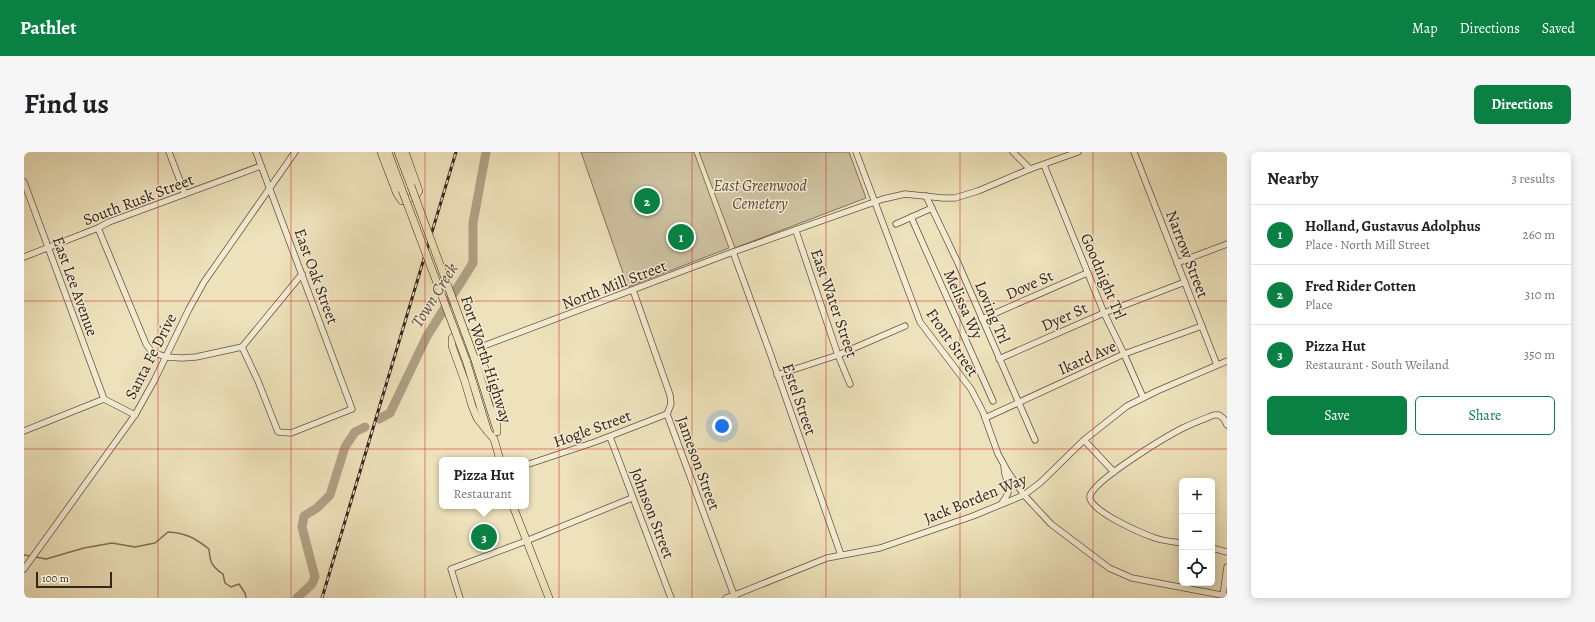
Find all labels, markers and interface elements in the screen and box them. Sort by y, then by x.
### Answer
text: Pathlet [20,15,76,41]
text: Map [1412,19,1438,38]
text: Directions [1460,19,1520,38]
text: Saved [1542,19,1575,38]
text: Find us [24,85,109,123]
button: Directions [1474,85,1571,124]
text: Nearby [1267,167,1318,190]
street label: South Rusk Street [80,169,197,231]
text: 3 results [1511,170,1555,187]
park label: East Greenwood Cemetery [713,175,807,215]
pin: 2 [634,186,660,216]
street label: Narrow Street [1160,207,1214,301]
text: Holland, Gustavus Adolphus [1305,216,1481,236]
pin: 1 [668,222,694,252]
street label: East Oak Street [289,225,344,327]
text: 1 [1278,226,1282,243]
text: 260 m [1522,226,1555,243]
street label: Goodnight Trl [1075,230,1131,323]
street label: East Lee Avenue [47,233,103,339]
text: Place · North Mill Street [1305,236,1430,253]
street label: East Water Street [805,246,863,361]
street label: North Mill Street [559,255,670,315]
water label: Town Creek [406,258,464,332]
street label: Dove St [1002,265,1057,305]
street label: Melissa Wy [938,266,989,343]
text: Fred Rider Cotten [1305,276,1416,296]
street label: Loving Trl [969,278,1015,347]
text: 2 [1277,286,1283,303]
text: 310 m [1525,286,1555,303]
street label: Fort Worth Highway [455,293,517,427]
text: Place [1305,296,1333,313]
street label: Dyer St [1038,297,1091,337]
street label: Front Street [921,304,984,381]
street label: Santa Fe Drive [120,310,182,403]
street label: Ikard Ave [1055,335,1120,381]
text: Pizza Hut [1305,336,1366,356]
text: 3 [1277,346,1283,363]
text: 350 m [1524,346,1555,363]
text: Restaurant · South Weiland [1305,356,1449,373]
street label: Estel Street [776,360,822,438]
button: Save [1267,396,1407,435]
button: Share [1415,396,1555,435]
street label: Hogle Street [550,405,634,453]
street label: Jameson Street [671,413,725,513]
your location [712,416,732,436]
popup [439,457,529,509]
text: Pizza Hut [454,465,514,485]
street label: Johnson Street [625,465,679,562]
street label: Jack Borden Way [921,468,1031,530]
map controls [1179,478,1215,586]
button: + [1179,478,1215,514]
text: Restaurant [454,485,512,502]
button: − [1179,514,1215,550]
pin: 3 [471,522,497,552]
button: locate [1179,550,1215,586]
scale bar [36,570,112,589]
text: 100 m [42,571,69,586]

